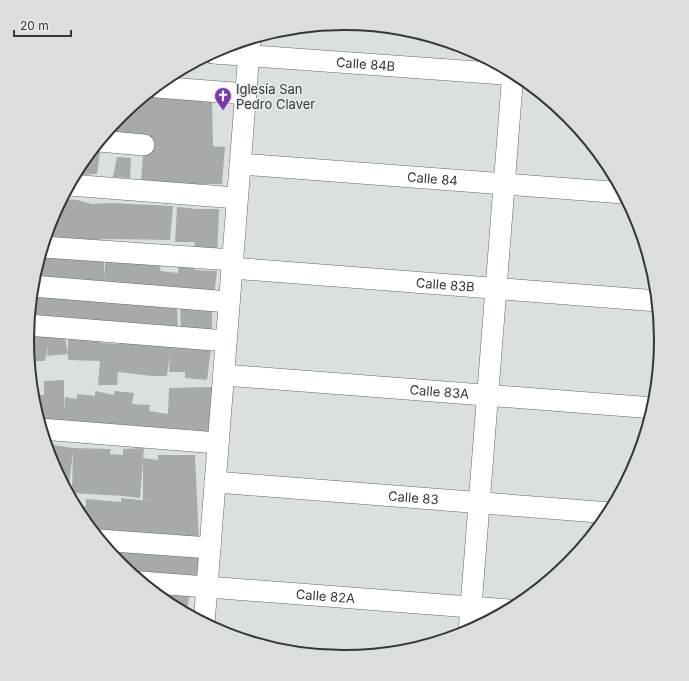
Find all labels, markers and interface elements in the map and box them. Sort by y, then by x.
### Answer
scale bar [14,12,71,38]
text: 20 m [20,18,49,33]
street label: Calle 84B [335,54,396,74]
place label: Iglesía San Pedro Claver [236,81,315,112]
church icon: Iglesía San Pedro Claver [213,86,233,111]
street label: Calle 84 [407,169,458,188]
street label: Calle 83B [415,274,475,295]
street label: Calle 83A [409,381,470,402]
street label: Calle 83 [388,488,439,507]
street label: Calle 82A [295,586,356,606]

